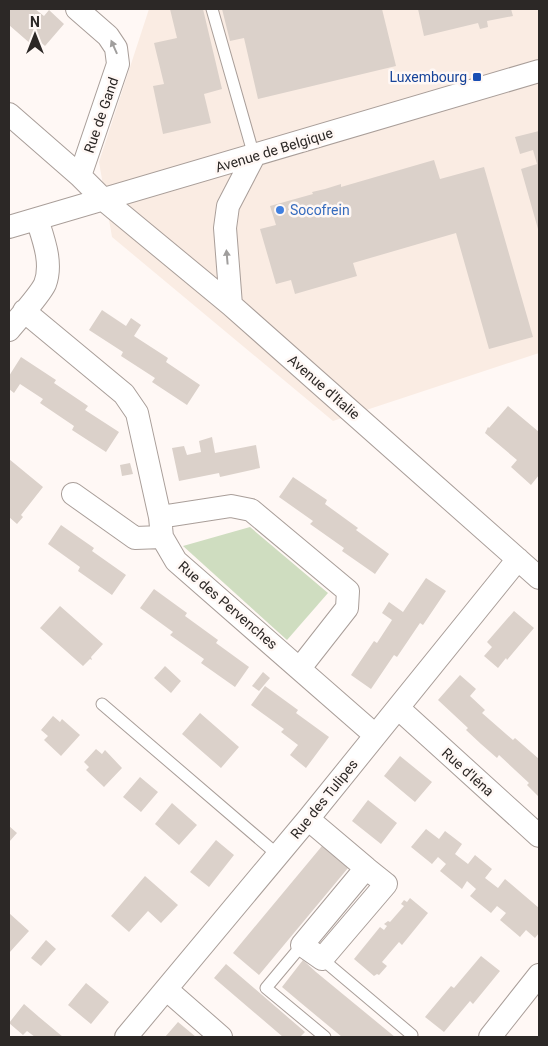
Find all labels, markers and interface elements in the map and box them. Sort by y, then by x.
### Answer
north arrow [10,10,60,60]
text: N [30,14,40,30]
one-way arrow [109,40,118,55]
place label: Luxembourg [389,69,467,85]
marker: Luxembourg [471,71,483,83]
street label: Rue de Gand [81,75,121,155]
street label: Avenue de Belgique [213,125,335,175]
place label: Socofrein [290,202,350,218]
marker: Socofrein [274,204,286,216]
one-way arrow [223,248,231,264]
street label: Avenue d'Italie [285,351,363,423]
street label: Rue des Pervenches [175,558,281,652]
street label: Rue d'Iéna [439,745,497,799]
street label: Rue des Tulipes [287,756,361,842]

